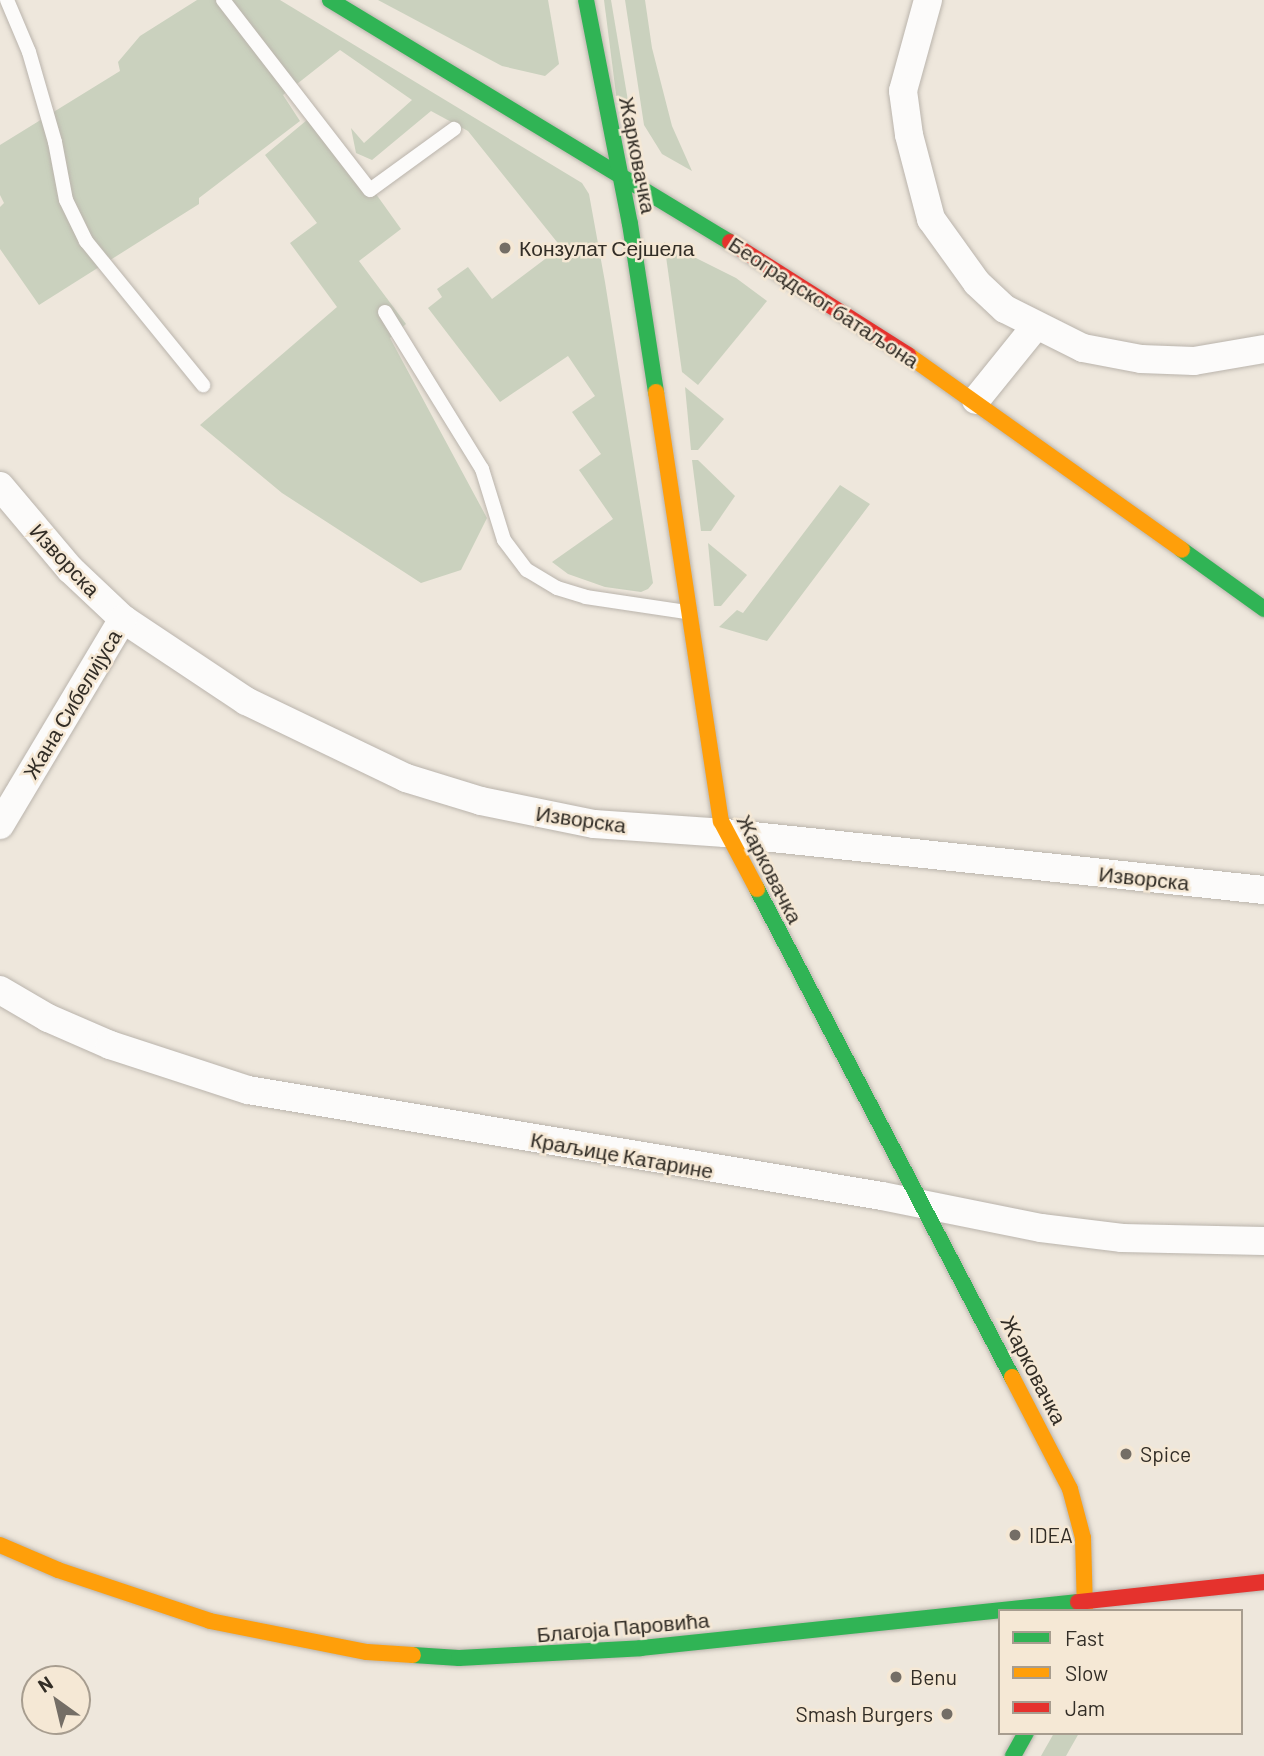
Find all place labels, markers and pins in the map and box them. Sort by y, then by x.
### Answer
place label: Конзулат Сејшела [519,235,695,261]
marker: Конзулат Сејшела [497,240,513,256]
place label: Spice [1140,1441,1191,1467]
marker: Spice [1118,1446,1134,1462]
place label: IDEA [1029,1522,1073,1548]
marker: IDEA [1007,1527,1023,1543]
place label: Benu [910,1664,957,1690]
marker: Benu [888,1669,904,1685]
place label: Smash Burgers [795,1701,933,1727]
marker: Smash Burgers [939,1706,955,1722]

